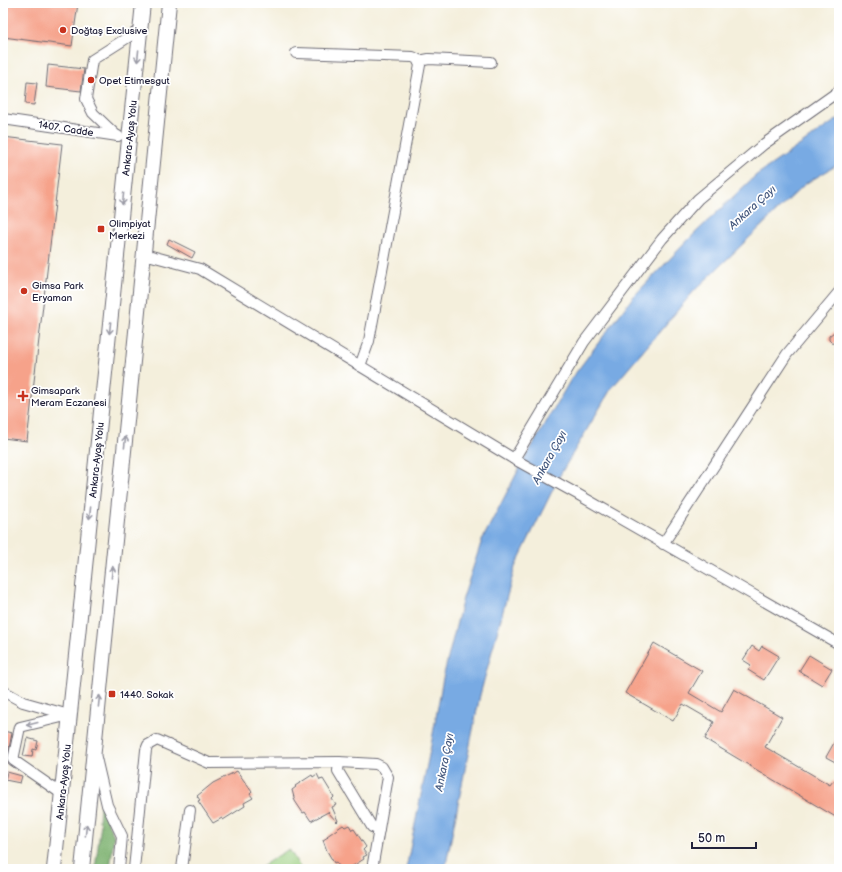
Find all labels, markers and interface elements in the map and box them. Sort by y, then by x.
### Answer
marker: Doğtaş Exclusive [58,25,68,35]
place label: Doğtaş Exclusive [71,25,147,37]
one-way arrow [134,49,142,62]
marker: Opet Etimesgut [86,75,96,85]
place label: Opet Etimesgut [99,75,170,87]
street label: Ankara-Ayaş Yolu [120,100,140,177]
street label: 1407. Cadde [37,119,94,139]
water label: Ankara Çayı [725,183,779,233]
one-way arrow [119,192,127,205]
place label: Olimpiyat Merkezi [109,218,151,242]
marker: Olimpiyat Merkezi [96,224,106,234]
place label: Gimsa Park Eryaman [32,280,84,304]
marker: Gimsa Park Eryaman [19,286,29,296]
one-way arrow [106,321,113,334]
place label: Gimsapark Meram Eczanesi [31,385,107,409]
marker: Gimsapark Meram Eczanesi [18,391,28,401]
street label: Ankara-Ayaş Yolu [87,422,107,499]
water label: Ankara Çayı [529,428,570,487]
one-way arrow [121,436,129,449]
one-way arrow [87,506,94,519]
one-way arrow [108,566,116,579]
marker: 1440. Sokak [107,689,117,699]
place label: 1440. Sokak [120,689,174,701]
one-way arrow [96,695,103,708]
one-way arrow [26,721,39,728]
water label: Ankara Çayı [432,732,457,793]
street label: Ankara-Ayaş Yolu [54,744,74,821]
one-way arrow [82,824,89,837]
scale bar [692,824,756,850]
text: 50 m [698,831,725,846]

